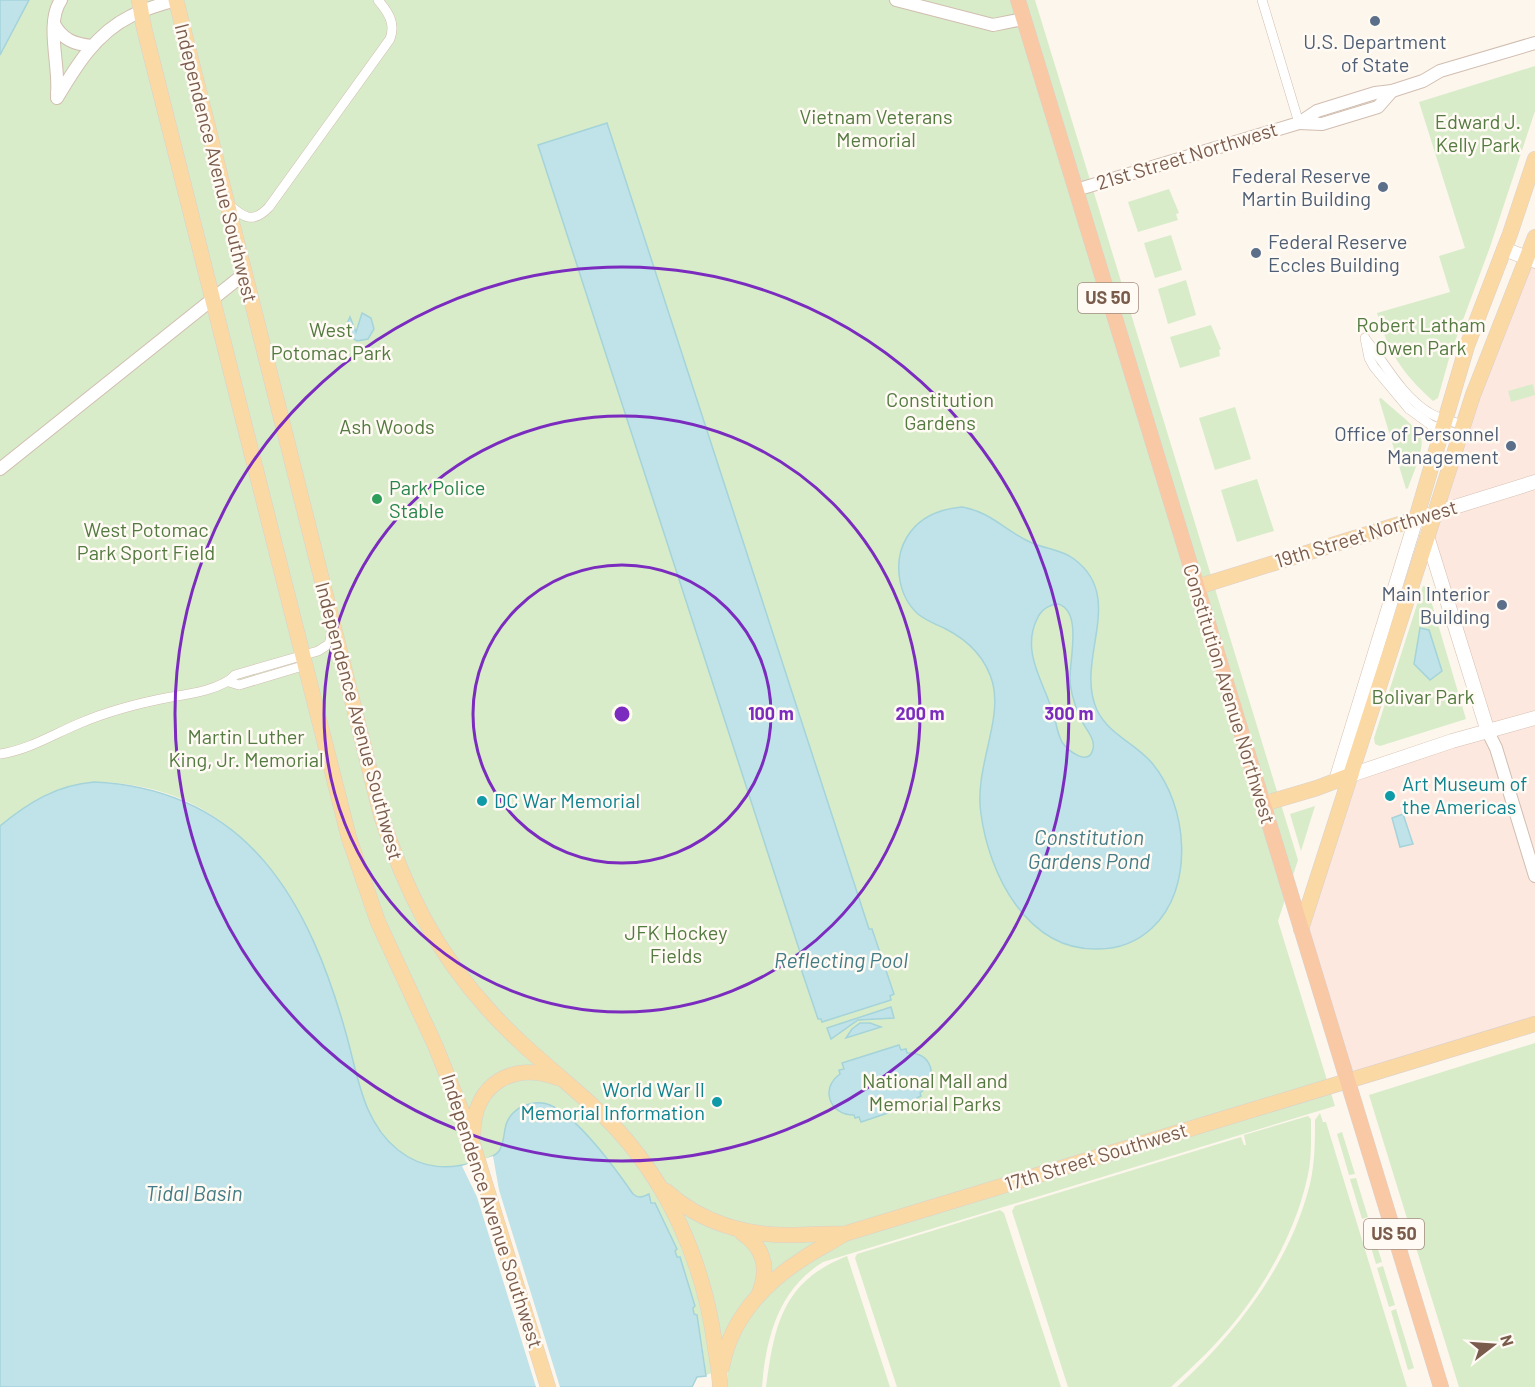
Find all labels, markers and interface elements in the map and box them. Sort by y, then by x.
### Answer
marker: U.S. Department of State [1368,14,1382,28]
street label: Independence Avenue Southwest [171,21,263,305]
place label: U.S. Department of State [1303,29,1447,76]
park label: Vietnam Veterans Memorial [799,104,953,151]
park label: Edward J. Kelly Park [1435,109,1521,156]
street label: 21st Street Northwest [1093,116,1280,194]
place label: Federal Reserve Martin Building [1232,163,1371,210]
marker: Federal Reserve Martin Building [1376,180,1390,194]
place label: Federal Reserve Eccles Building [1268,229,1407,276]
marker: Federal Reserve Eccles Building [1249,246,1263,260]
road number: US 50 [1078,283,1138,313]
park label: Robert Latham Owen Park [1356,312,1486,359]
park label: West Potomac Park [271,317,391,364]
park label: Constitution Gardens [886,387,994,434]
park label: Ash Woods [339,414,435,438]
place label: Office of Personnel Management [1334,421,1499,468]
marker: Office of Personnel Management [1504,439,1518,453]
place label: Park Police Stable [389,475,485,522]
marker: Park Police Stable [370,492,384,506]
street label: 19th Street Northwest [1272,494,1460,572]
park label: West Potomac Park Sport Field [77,517,215,564]
street label: Constitution Avenue Northwest [1179,561,1281,827]
street label: Independence Avenue Southwest [311,579,409,862]
place label: Main Interior Building [1381,581,1490,628]
marker: Main Interior Building [1495,598,1509,612]
park label: Bolivar Park [1371,684,1475,708]
text: 100 m [748,702,794,724]
text: 200 m [895,702,945,724]
text: 300 m [1045,702,1093,724]
centre of rings [612,704,632,724]
park label: Martin Luther King, Jr. Memorial [168,724,324,771]
place label: Art Museum of the Americas [1402,771,1527,818]
place label: DC War Memorial [494,788,640,812]
marker: Art Museum of the Americas [1383,789,1397,803]
marker: DC War Memorial [475,794,489,808]
water label: Constitution Gardens Pond [1028,824,1150,873]
park label: JFK Hockey Fields [625,920,727,967]
water label: Reflecting Pool [774,947,908,972]
park label: National Mall and Memorial Parks [862,1068,1008,1115]
street label: Independence Avenue Southwest [437,1071,549,1351]
place label: World War II Memorial Information [520,1077,705,1124]
marker: World War II Memorial Information [710,1095,724,1109]
street label: 17th Street Southwest [1001,1117,1190,1195]
water label: Tidal Basin [146,1180,243,1205]
road number: US 50 [1364,1219,1424,1249]
north arrow [1463,1315,1523,1375]
text: N [1497,1333,1518,1348]

